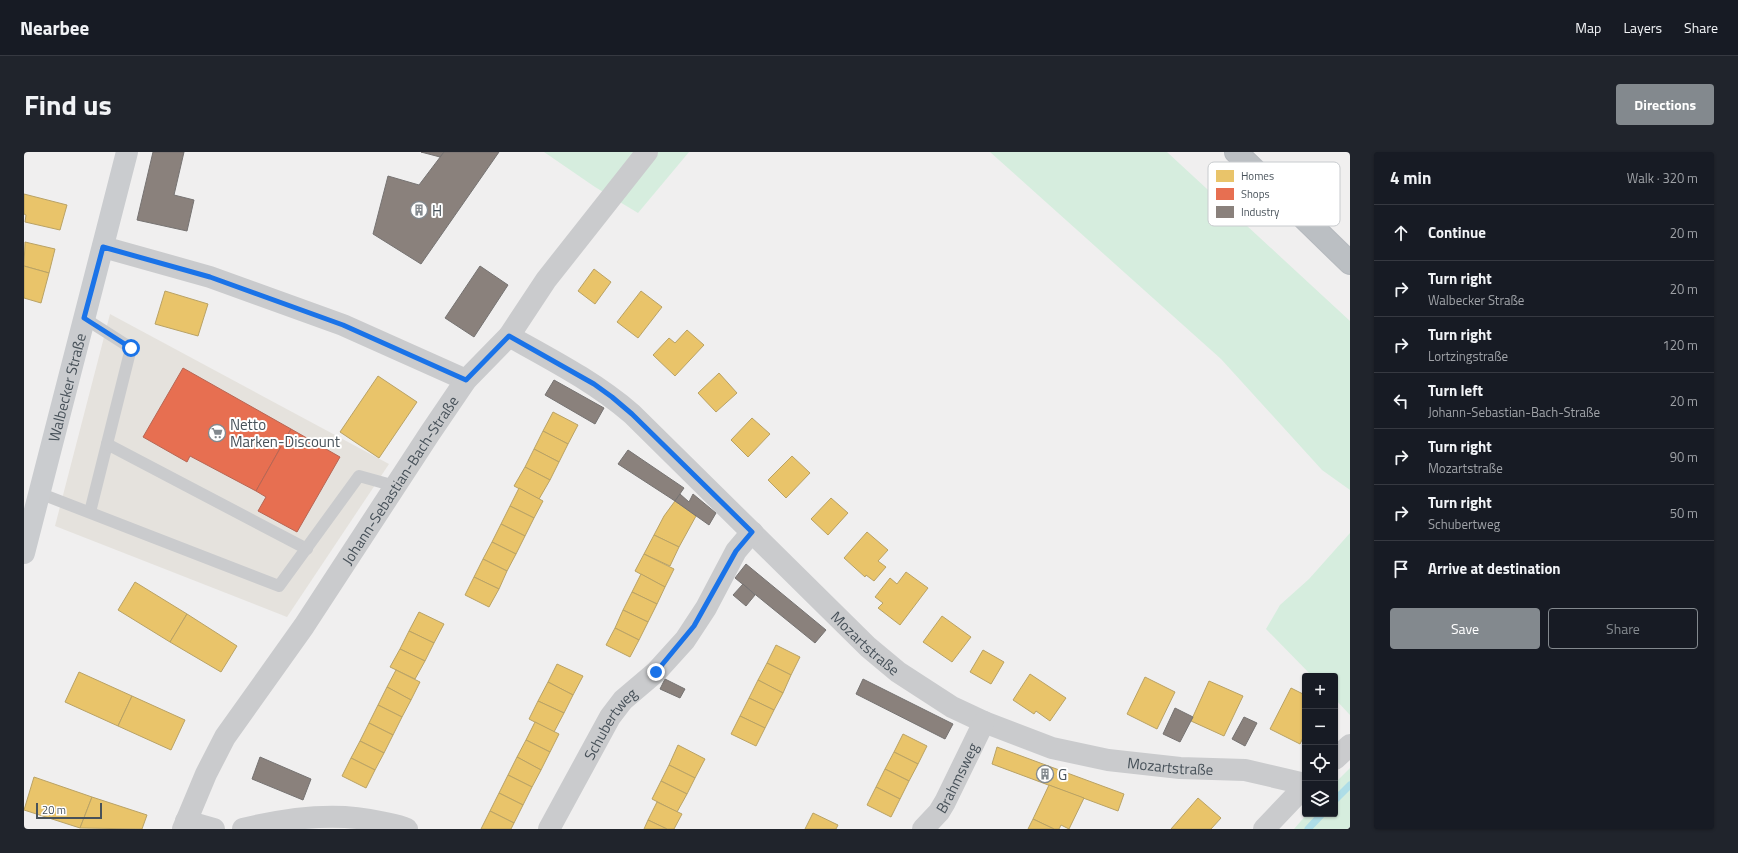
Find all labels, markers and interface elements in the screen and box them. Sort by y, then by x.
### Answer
text: Nearbee [20,13,89,42]
text: Map [1575,17,1601,38]
text: Layers [1623,17,1662,38]
text: Share [1684,17,1718,38]
text: Find us [24,83,112,126]
button: Directions [1616,84,1714,125]
legend [1208,162,1340,226]
text: 4 min [1390,165,1431,191]
text: Homes [1241,168,1274,184]
text: Walk · 320 m [1627,168,1698,188]
text: Shops [1241,186,1270,202]
place label: H [432,199,442,222]
building icon: H [409,200,429,220]
text: Industry [1241,204,1280,220]
text: Continue [1428,221,1486,244]
icon: ahead [1390,222,1412,244]
text: 20 m [1670,223,1698,243]
text: Turn right [1428,267,1492,290]
icon: right [1390,278,1412,300]
text: 20 m [1670,279,1698,299]
text: Walbecker Straße [1428,290,1524,310]
text: Turn right [1428,323,1492,346]
street label: Walbecker Straße [42,331,92,444]
icon: right [1390,334,1412,356]
text: 120 m [1662,335,1698,355]
route start [122,339,140,357]
text: Lortzingstraße [1428,346,1508,366]
text: Turn left [1428,379,1483,402]
icon: left [1390,390,1412,412]
street label: Johann-Sebastian-Bach-Straße [335,391,464,569]
text: 20 m [1670,391,1698,411]
text: Johann-Sebastian-Bach-Straße [1428,402,1600,422]
place label: Netto Marken-Discount [230,413,341,453]
supermarket icon: Netto Marken-Discount [207,423,227,443]
text: Turn right [1428,435,1492,458]
icon: right [1390,446,1412,468]
text: 90 m [1670,447,1698,467]
text: Mozartstraße [1428,458,1503,478]
text: Turn right [1428,491,1492,514]
icon: right [1390,502,1412,524]
text: 50 m [1670,503,1698,523]
text: Schubertweg [1428,514,1500,534]
text: Arrive at destination [1428,557,1561,580]
icon: arrive [1390,558,1412,580]
street label: Mozartstraße [826,605,905,681]
button: Save [1390,608,1540,649]
button: Share [1548,608,1698,649]
route end [647,663,665,681]
map controls [1302,673,1338,817]
button: + [1302,673,1338,709]
street label: Schubertweg [577,682,642,764]
button: − [1302,709,1338,745]
street label: Brahmsweg [929,738,984,817]
button: locate [1302,745,1338,781]
street label: Mozartstraße [1126,751,1214,781]
place label: G [1058,763,1067,786]
building icon: G [1035,764,1055,784]
button: layers [1302,781,1338,817]
scale bar [36,801,102,820]
text: 20 m [42,802,66,818]

